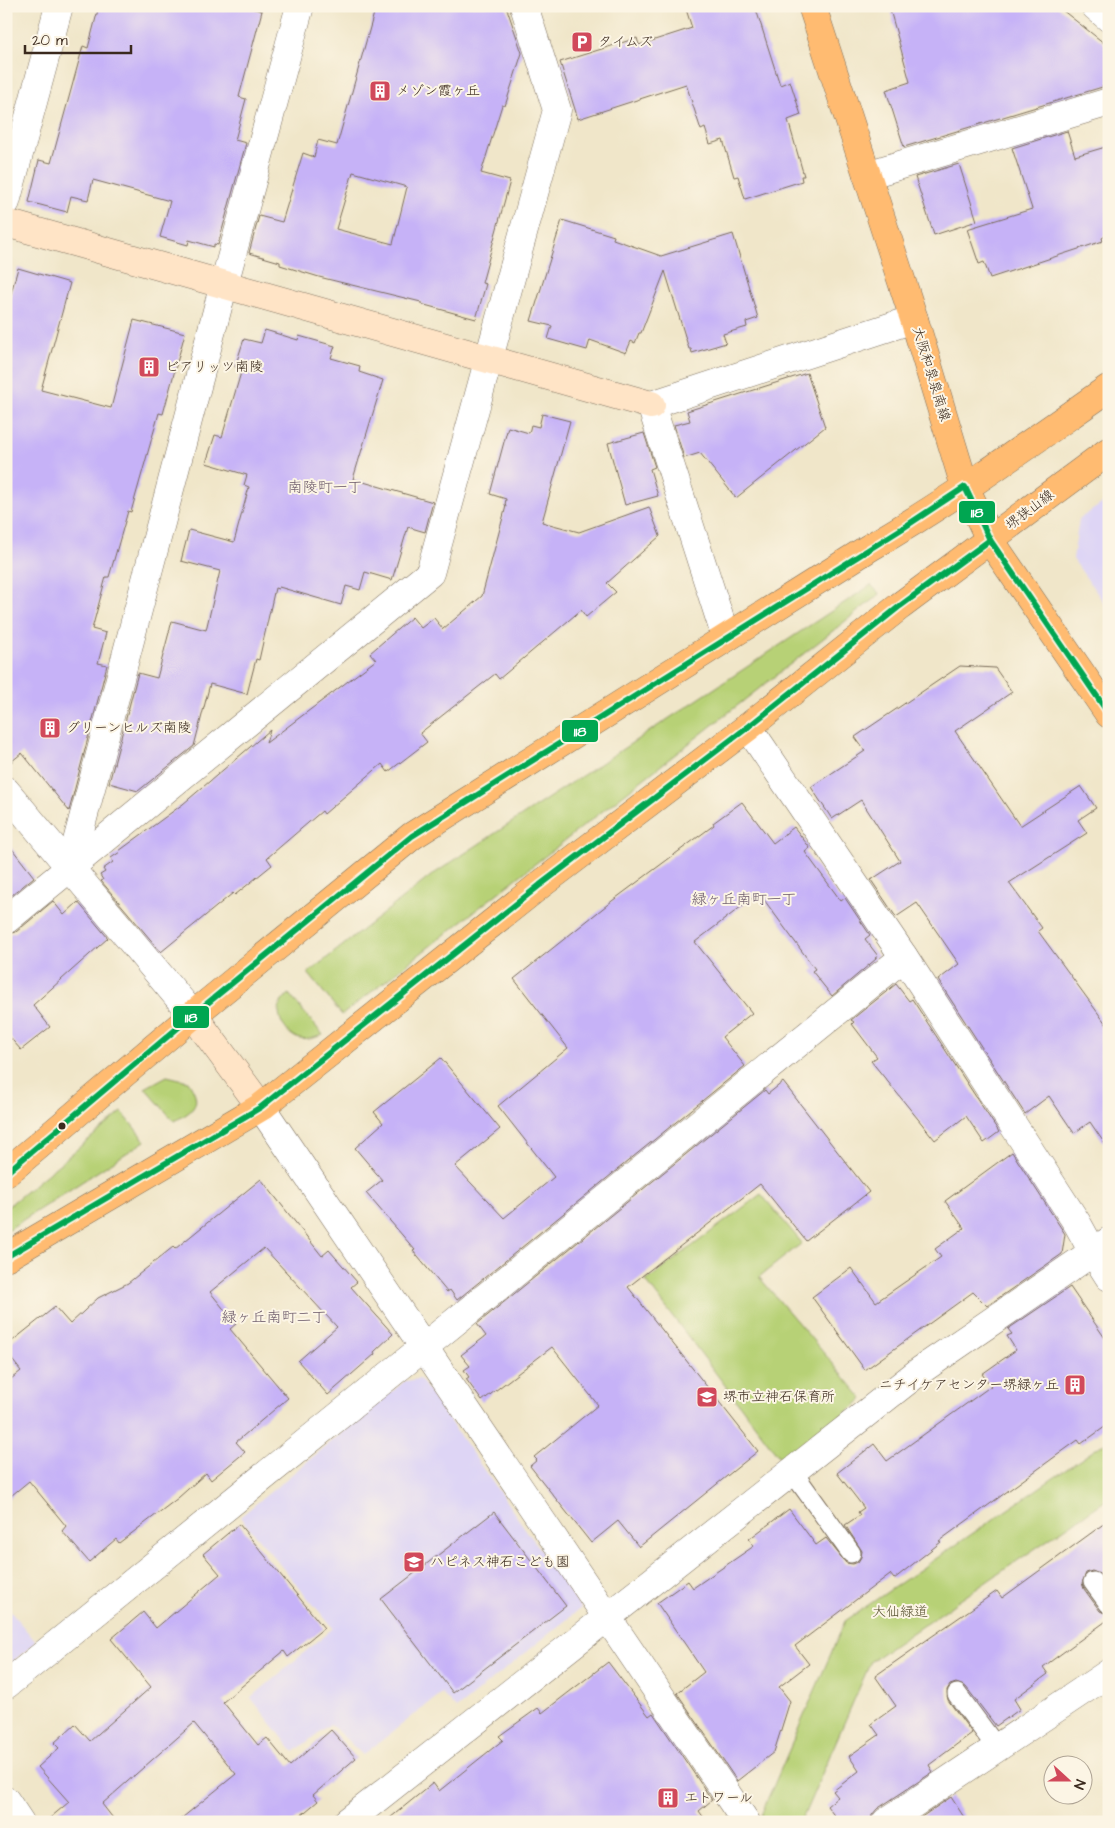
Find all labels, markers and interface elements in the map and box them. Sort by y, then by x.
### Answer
scale bar [25,22,131,54]
text: 20 m [32,30,68,51]
parking icon: タイムズ [570,30,594,54]
place label: タイムズ [598,32,653,52]
building icon: メゾン霞ヶ丘 [368,79,392,103]
place label: メゾン霞ヶ丘 [396,81,480,101]
street label: 大阪和泉泉南線 [907,324,955,424]
building icon: ビアリッツ南陵 [137,355,161,379]
place label: ビアリッツ南陵 [165,357,263,377]
district label: 南陵町一丁 [287,477,363,498]
street label: 堺狭山線 [1002,485,1058,535]
line badge: 118 [958,500,996,524]
text: 118 [971,503,983,523]
building icon: グリーンヒルズ南陵 [38,716,62,740]
place label: グリーンヒルズ南陵 [66,718,191,738]
line badge: 118 [561,719,599,743]
text: 118 [574,722,586,742]
district label: 緑ヶ丘南町一丁 [691,889,797,910]
line badge: 118 [172,1005,210,1029]
text: 118 [185,1008,197,1028]
unlabelled marker [57,1121,67,1131]
district label: 緑ヶ丘南町二丁 [221,1307,327,1328]
building icon: ニチイケアセンター堺緑ヶ丘 [1063,1373,1087,1397]
place label: ニチイケアセンター堺緑ヶ丘 [879,1375,1059,1395]
school or university icon: 堺市立神石保育所 [695,1385,719,1409]
place label: 堺市立神石保育所 [723,1387,835,1407]
school or university icon: ハピネス神石こども園 [402,1550,426,1574]
place label: ハピネス神石こども園 [430,1552,570,1572]
park label: 大仙緑道 [872,1602,928,1622]
north arrow [1042,1756,1092,1806]
text: N [1068,1777,1090,1792]
building icon: エトワール [656,1786,680,1810]
place label: エトワール [684,1788,753,1808]

